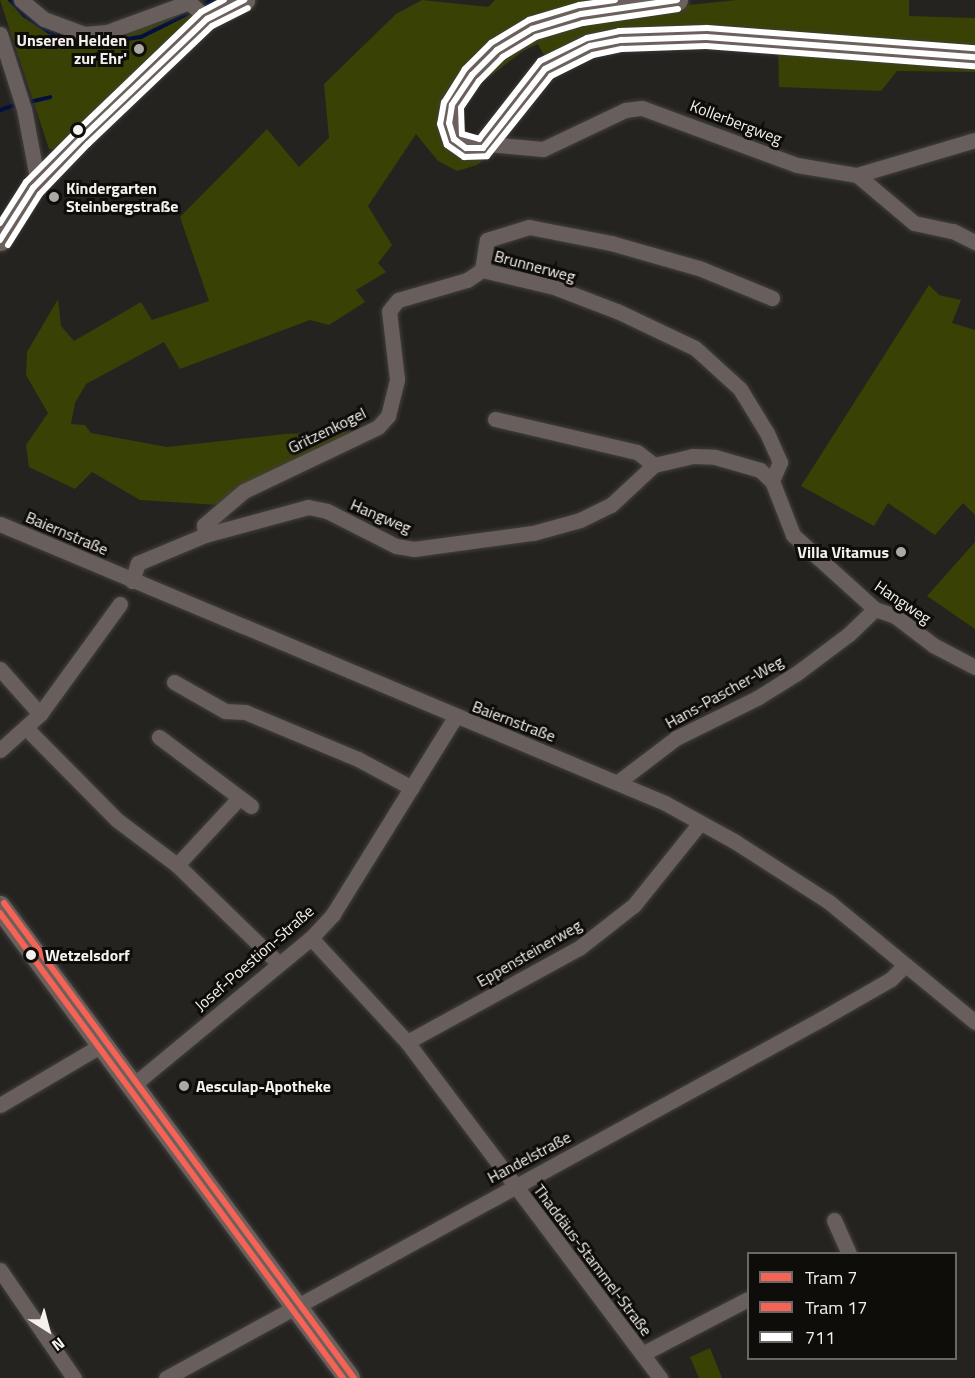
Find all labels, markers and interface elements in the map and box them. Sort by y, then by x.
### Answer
place label: Unseren Helden zur Ehr' [17,30,127,68]
marker: Unseren Helden zur Ehr' [132,42,146,56]
street label: Kollerbergweg [687,96,785,148]
unlabelled marker [72,124,84,136]
place label: Kindergarten Steinbergstraße [66,178,178,216]
marker: Kindergarten Steinbergstraße [47,190,61,204]
street label: Brunnerweg [492,246,578,286]
street label: Gritzenkogel [285,403,369,457]
street label: Hangweg [348,495,414,537]
street label: Baiernstraße [23,507,111,559]
place label: Villa Vitamus [797,542,889,562]
marker: Villa Vitamus [894,545,908,559]
street label: Hangweg [871,576,935,628]
street label: Hans-Pascher-Weg [662,652,786,732]
street label: Baiernstraße [470,696,558,746]
street label: Josef-Poestion-Straße [191,901,317,1015]
street label: Eppensteinerweg [473,915,585,991]
place label: Wetzelsdorf [45,945,130,965]
marker: Wetzelsdorf [22,946,40,964]
place label: Aesculap-Apotheke [196,1076,331,1096]
marker: Aesculap-Apotheke [177,1079,191,1093]
street label: Handelstraße [484,1127,574,1187]
street label: Thaddäus-Stammel-Straße [530,1181,656,1339]
legend [747,1252,957,1360]
text: Tram 7 [805,1264,857,1291]
text: Tram 17 [805,1294,867,1321]
north arrow [18,1300,78,1360]
text: 711 [805,1324,835,1351]
text: N [47,1332,70,1358]

